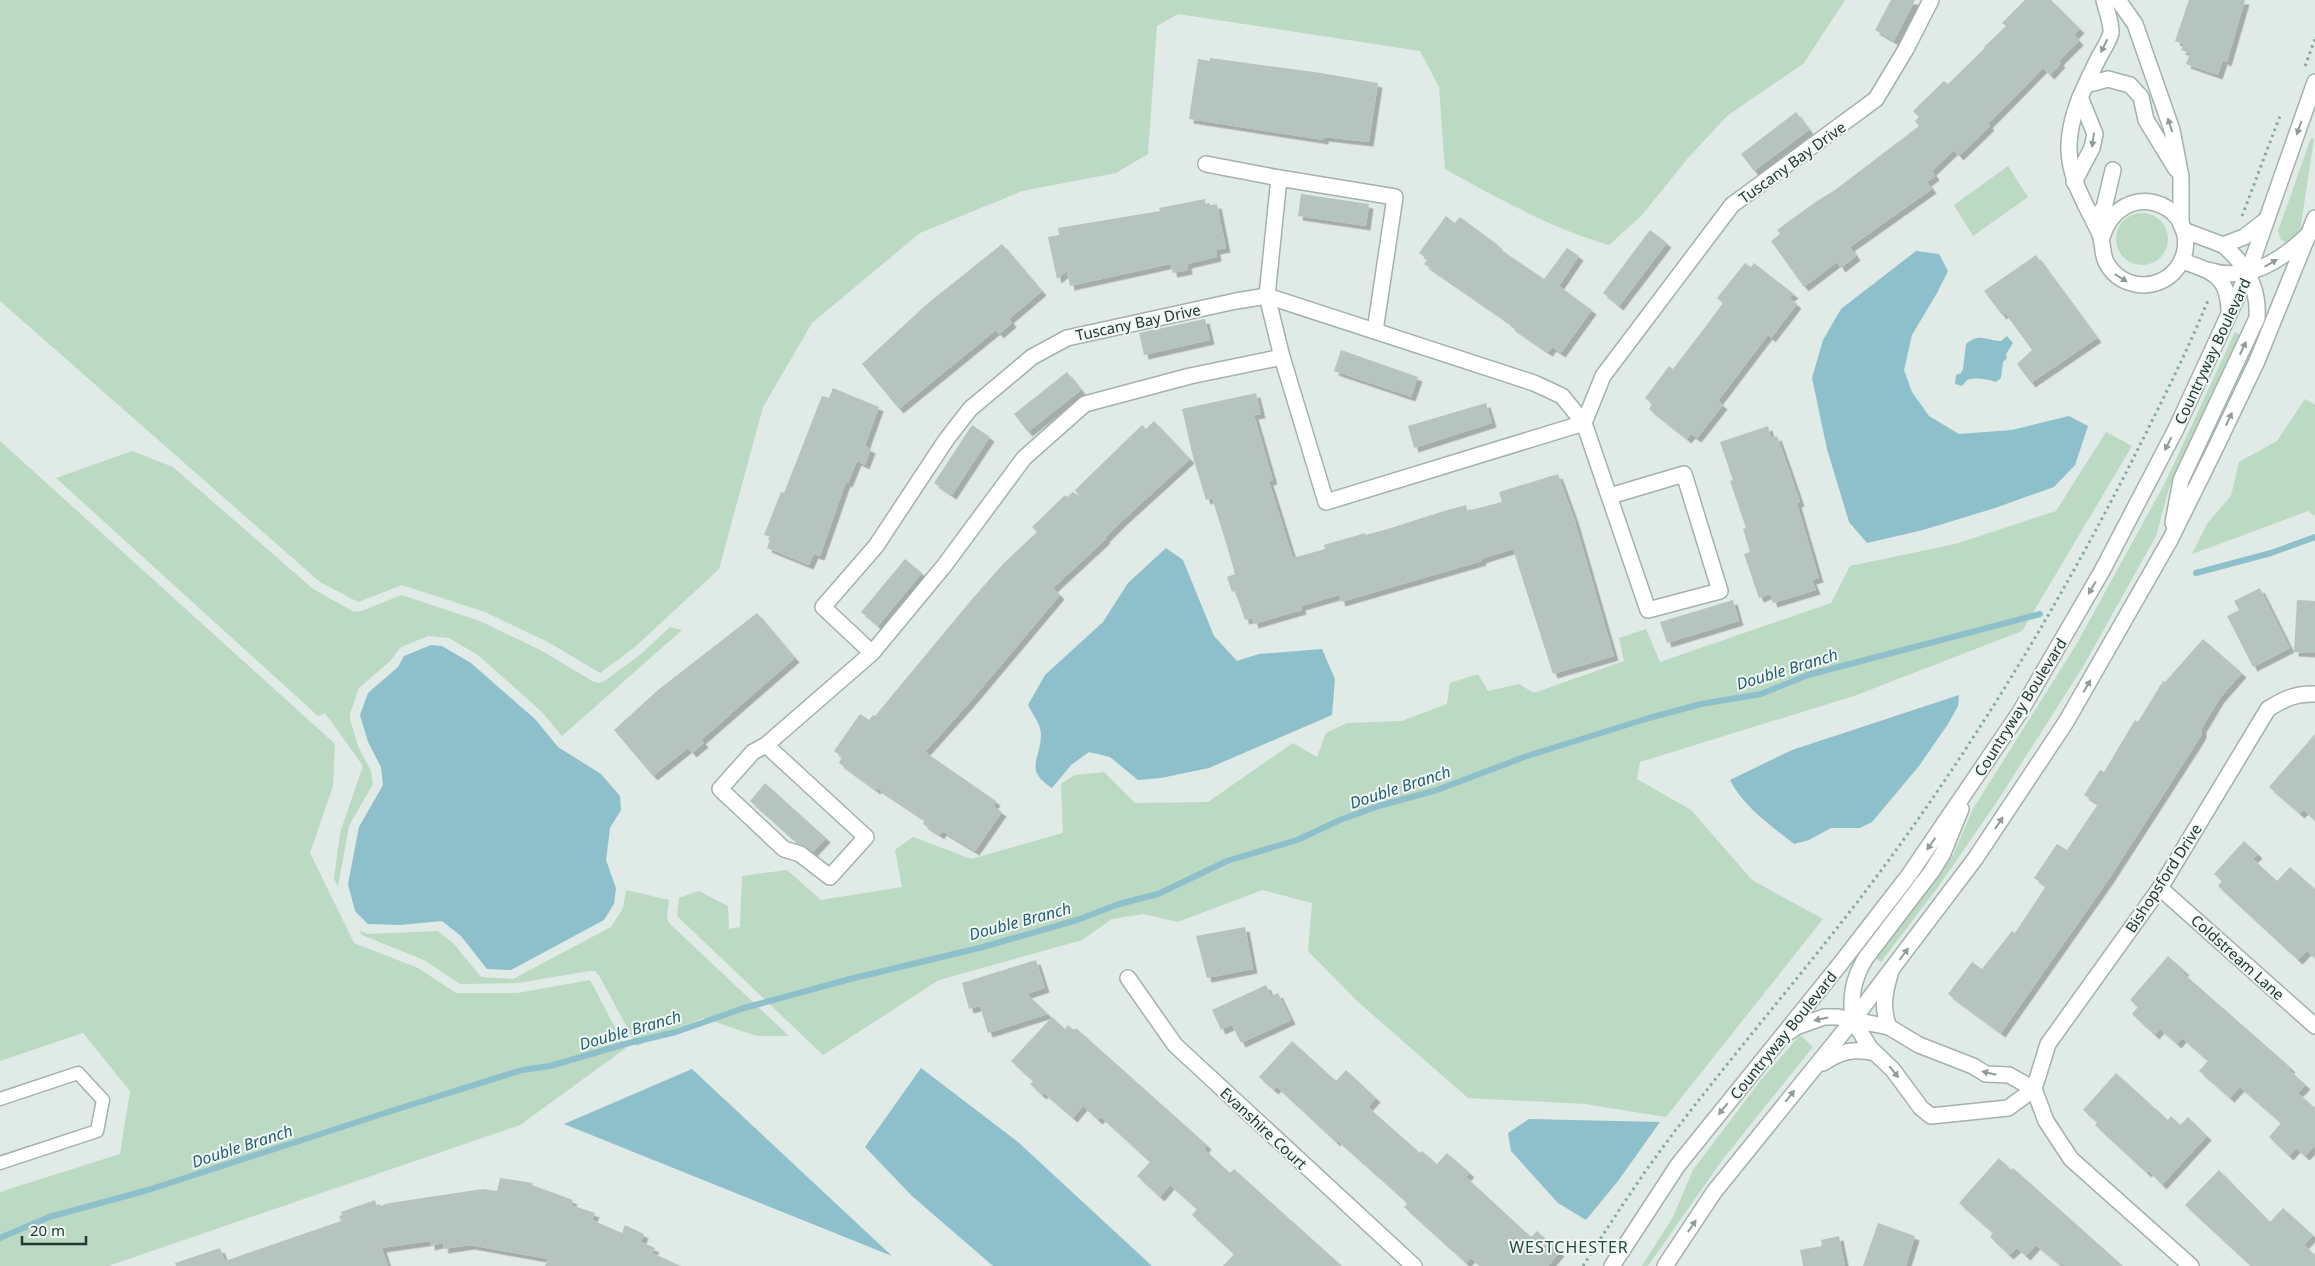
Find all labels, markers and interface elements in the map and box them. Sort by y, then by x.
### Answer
one-way arrow [2100,39,2108,54]
street label: Tuscany Bay Drive [1735,116,1849,208]
one-way arrow [2166,117,2174,132]
one-way arrow [2295,121,2303,136]
one-way arrow [2089,133,2097,149]
one-way arrow [2265,258,2278,267]
one-way arrow [2115,273,2128,282]
street label: Countryway Boulevard [2169,275,2255,427]
street label: Tuscany Bay Drive [1074,299,1202,345]
one-way arrow [2239,341,2247,355]
one-way arrow [2226,412,2234,426]
one-way arrow [2164,437,2172,452]
one-way arrow [2088,581,2096,595]
street label: Countryway Boulevard [1969,634,2071,780]
water label: Double Branch [1734,643,1840,695]
one-way arrow [2083,678,2091,693]
water label: Double Branch [1347,760,1453,814]
one-way arrow [1995,816,2004,829]
street label: Bishopsford Drive [2120,820,2206,936]
one-way arrow [1926,837,1936,851]
water label: Double Branch [966,897,1074,945]
street label: Coldstream Lane [2187,910,2289,1004]
one-way arrow [1898,948,1909,961]
street label: Countryway Boulevard [1725,967,1841,1103]
water label: Double Branch [577,1005,683,1055]
one-way arrow [1814,1015,1829,1023]
one-way arrow [1888,1065,1899,1078]
one-way arrow [1982,1069,1997,1077]
street label: Evanshire Court [1216,1083,1312,1174]
one-way arrow [1785,1089,1795,1103]
one-way arrow [1717,1103,1728,1116]
water label: Double Branch [189,1119,295,1173]
scale bar [22,1214,86,1246]
one-way arrow [1687,1219,1697,1232]
text: 20 m [30,1220,65,1240]
district label: WESTCHESTER [1509,1236,1629,1258]

